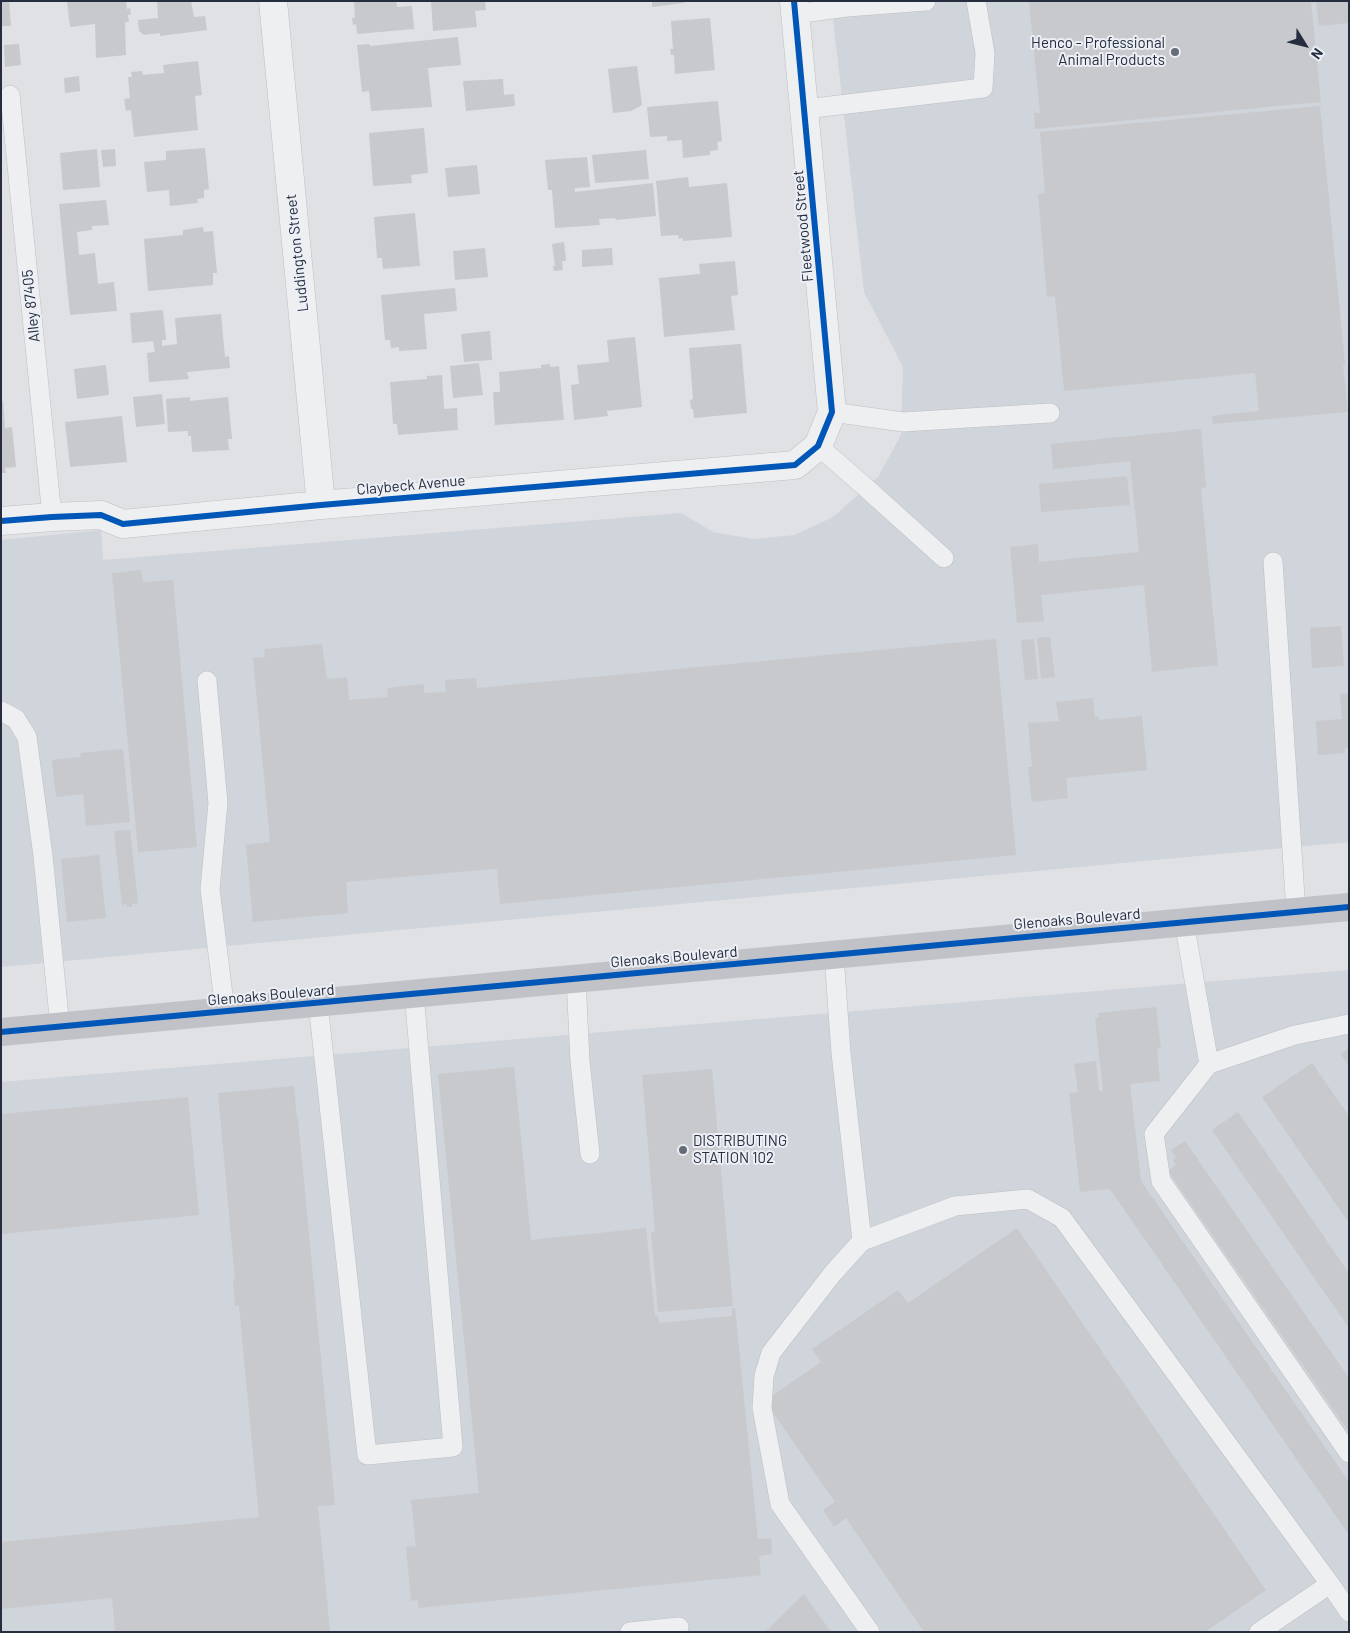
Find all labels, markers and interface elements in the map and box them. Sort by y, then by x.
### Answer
north arrow [1280,20,1330,70]
place label: Henco - Professional Animal Products [1031,34,1165,69]
text: N [1308,45,1327,63]
marker: Henco - Professional Animal Products [1169,46,1181,58]
street label: Fleetwood Street [789,169,817,283]
street label: Luddington Street [282,193,312,313]
street label: Alley 87405 [18,269,44,343]
street label: Claybeck Avenue [356,471,466,499]
street label: Glenoaks Boulevard [1013,904,1141,934]
street label: Glenoaks Boulevard [610,942,738,972]
street label: Glenoaks Boulevard [207,980,335,1010]
place label: DISTRIBUTING STATION 102 [693,1132,787,1167]
marker: DISTRIBUTING STATION 102 [677,1144,689,1156]

